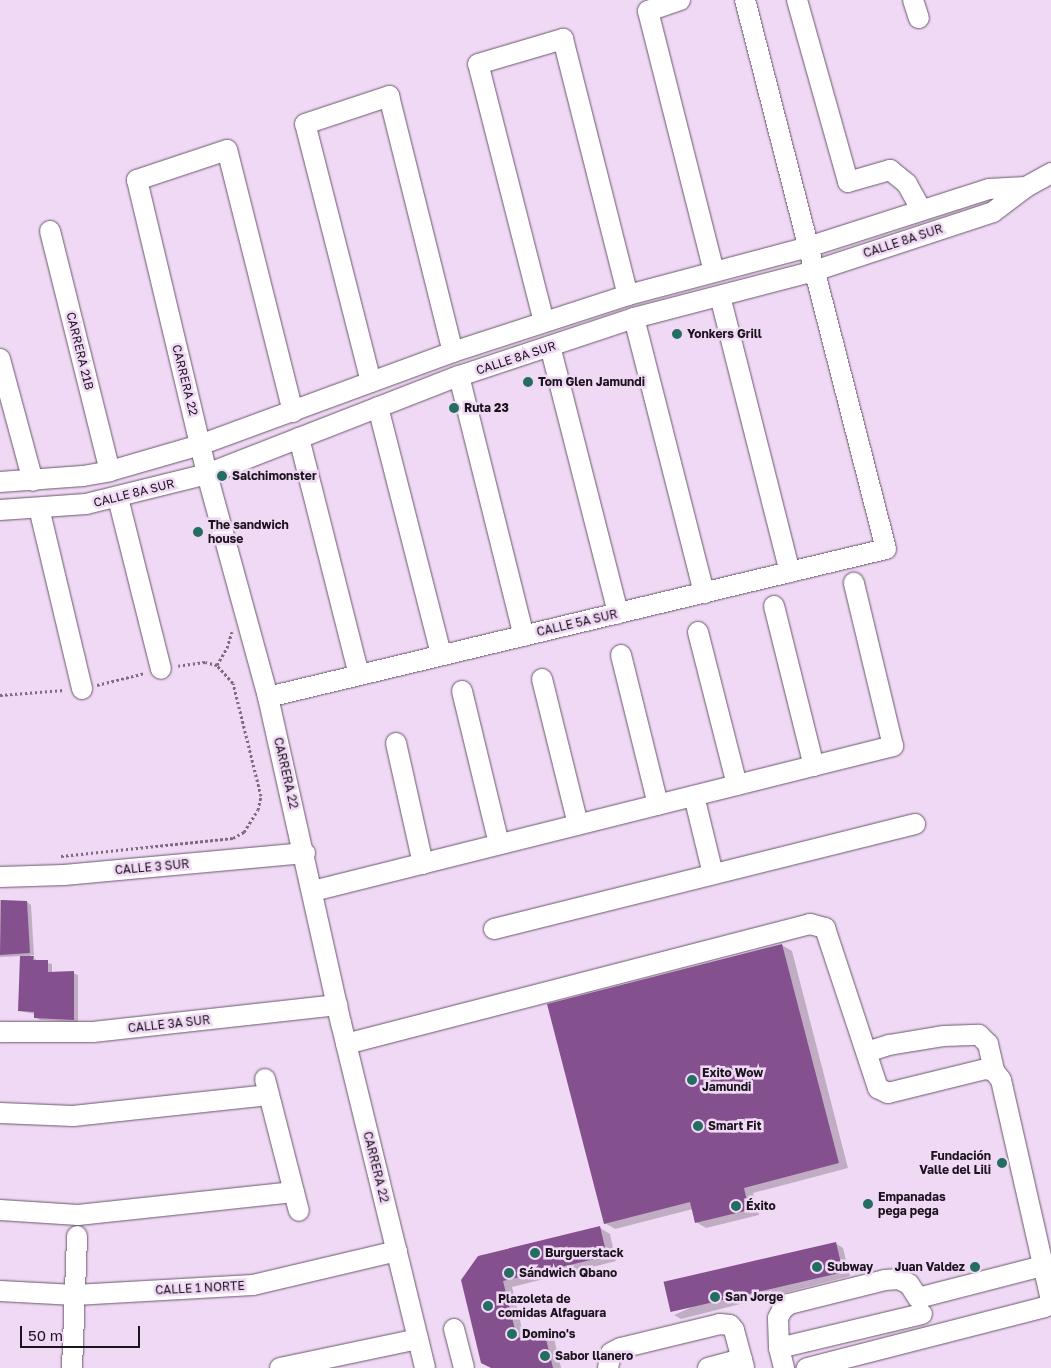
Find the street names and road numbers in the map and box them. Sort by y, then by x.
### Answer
street label: CALLE 8A SUR [861,221,945,261]
street label: CARRERA 21B [63,311,97,391]
street label: CALLE 8A SUR [474,338,558,378]
street label: CARRERA 22 [169,343,201,417]
street label: CALLE 8A SUR [92,476,176,510]
street label: CALLE 5A SUR [535,607,619,639]
street label: CARRERA 22 [271,736,301,810]
street label: CALLE 3 SUR [114,857,190,877]
street label: CALLE 3A SUR [127,1013,211,1035]
street label: CARRERA 22 [360,1130,392,1204]
street label: CALLE 1 NORTE [155,1278,245,1298]

